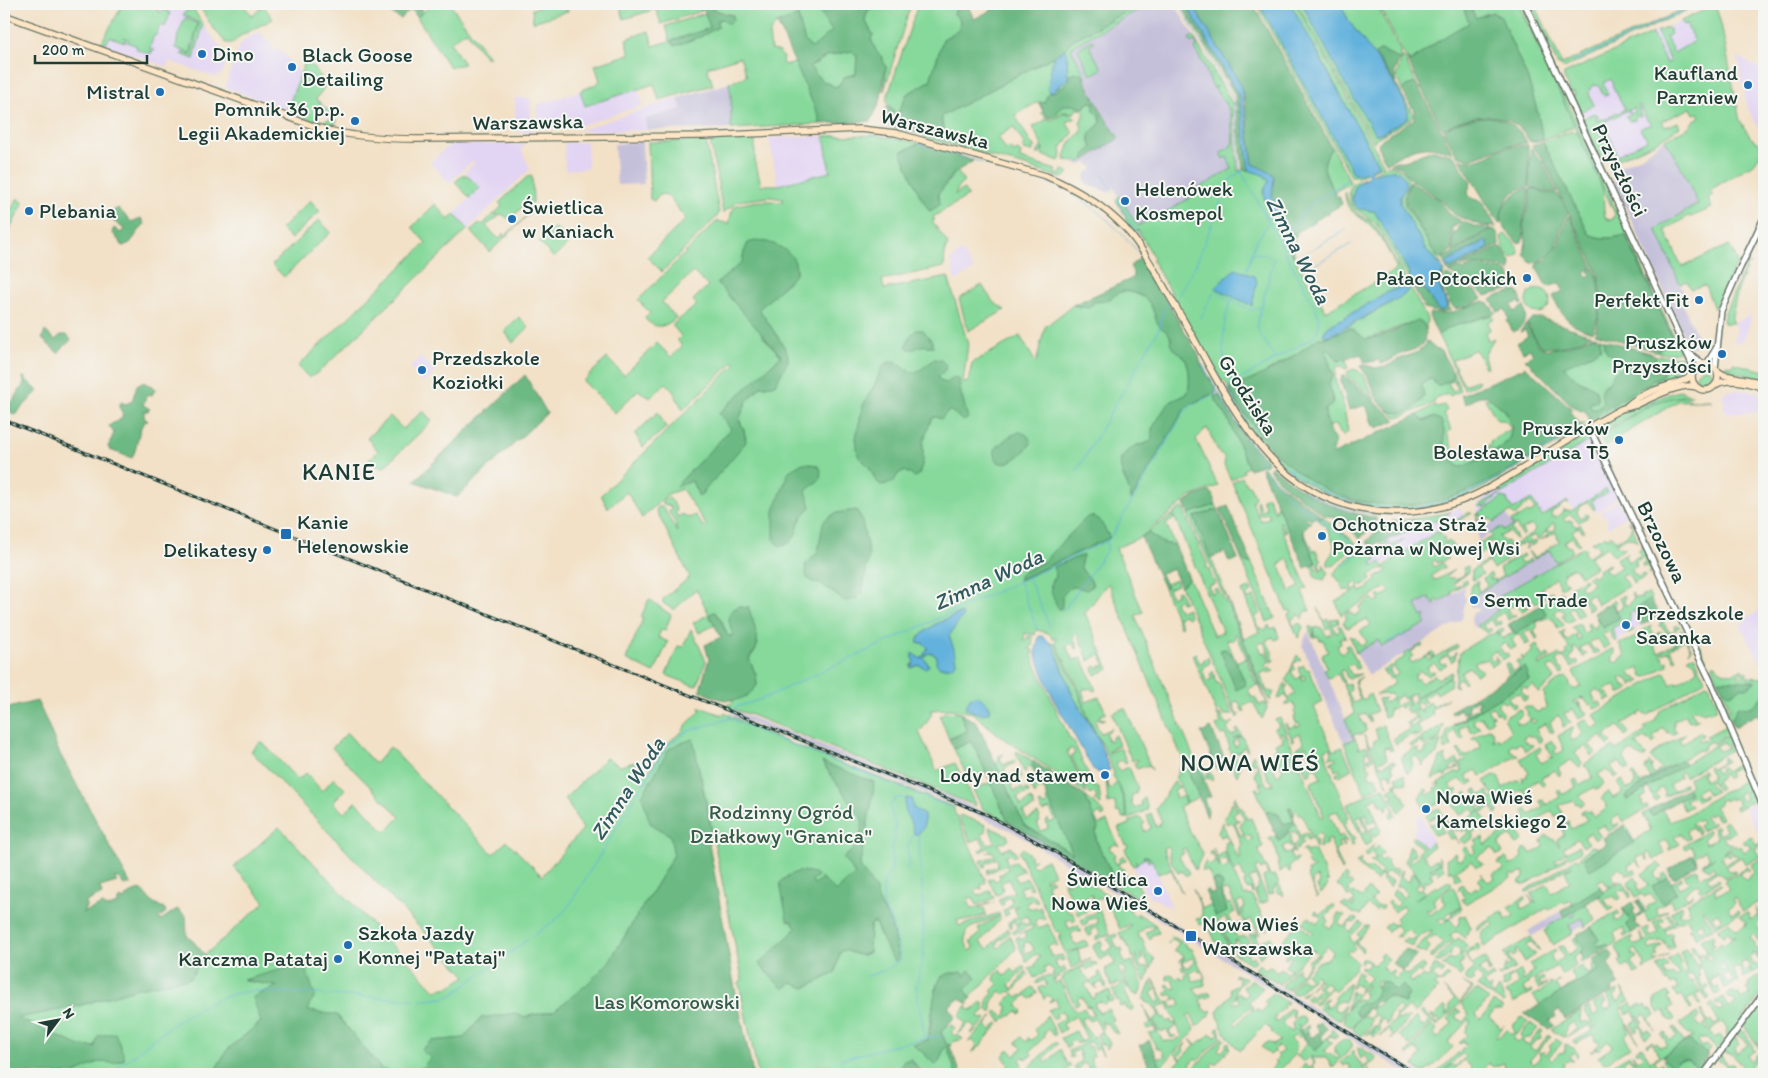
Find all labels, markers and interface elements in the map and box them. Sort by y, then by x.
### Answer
scale bar [35,32,148,64]
text: 200 m [42,41,85,59]
place label: Dino [212,41,254,66]
place label: Black Goose Detailing [302,42,413,91]
marker: Dino [196,48,208,60]
place label: Kaufland Parzniew [1654,60,1738,109]
marker: Black Goose Detailing [286,61,298,73]
place label: Mistral [86,79,150,104]
marker: Kaufland Parzniew [1742,79,1754,91]
marker: Mistral [154,86,166,98]
place label: Pomnik 36 p.p. Legii Akademickiej [178,96,345,145]
street label: Warszawska [878,103,992,154]
street label: Warszawska [472,108,584,135]
marker: Pomnik 36 p.p. Legii Akademickiej [349,115,361,127]
street label: Przyszłości [1587,119,1654,220]
place label: Helenówek Kosmepol [1135,176,1233,225]
water label: Zimna Woda [1260,192,1338,309]
place label: Świetlica w Kaniach [522,194,615,243]
marker: Helenówek Kosmepol [1119,195,1131,207]
place label: Plebania [39,198,116,223]
marker: Plebania [23,205,35,217]
marker: Świetlica w Kaniach [506,213,518,225]
place label: Pałac Potockich [1376,265,1517,290]
marker: Pałac Potockich [1521,272,1533,284]
place label: Perfekt Fit [1594,287,1689,312]
marker: Perfekt Fit [1693,294,1705,306]
place label: Pruszków Przyszłości [1612,329,1712,378]
place label: Przedszkole Koziołki [432,345,540,394]
marker: Pruszków Przyszłości [1716,348,1728,360]
street label: Grodziska [1213,350,1284,440]
marker: Przedszkole Koziołki [416,364,428,376]
place label: Pruszków Bolesława Prusa T5 [1433,415,1609,464]
marker: Pruszków Bolesława Prusa T5 [1613,434,1625,446]
district label: KANIE [302,457,376,486]
street label: Brzozowa [1632,497,1693,587]
place label: Kanie Helenowskie [297,509,409,558]
place label: Ochotnicza Straż Pożarna w Nowej Wsi [1332,511,1520,560]
marker: Kanie Helenowskie [279,527,293,541]
marker: Ochotnicza Straż Pożarna w Nowej Wsi [1316,530,1328,542]
place label: Delikatesy [163,537,257,562]
water label: Zimna Woda [929,542,1048,617]
marker: Delikatesy [261,544,273,556]
place label: Serm Trade [1484,587,1588,612]
marker: Serm Trade [1468,594,1480,606]
place label: Przedszkole Sasanka [1636,600,1744,649]
marker: Przedszkole Sasanka [1620,619,1632,631]
water label: Zimna Woda [584,731,671,845]
district label: NOWA WIEŚ [1180,748,1320,777]
place label: Lody nad stawem [940,762,1095,787]
marker: Lody nad stawem [1099,769,1111,781]
place label: Nowa Wieś Kamelskiego 2 [1436,784,1567,833]
park label: Rodzinny Ogród Działkowy "Granica" [690,799,872,848]
marker: Nowa Wieś Kamelskiego 2 [1420,803,1432,815]
place label: Świetlica Nowa Wieś [1051,866,1148,915]
marker: Świetlica Nowa Wieś [1152,885,1164,897]
place label: Nowa Wieś Warszawska [1202,911,1313,960]
place label: Szkoła Jazdy Konnej "Patataj" [358,920,505,969]
marker: Nowa Wieś Warszawska [1184,929,1198,943]
marker: Szkoła Jazdy Konnej "Patataj" [342,939,354,951]
place label: Karczma Patataj [178,946,328,971]
marker: Karczma Patataj [332,953,344,965]
park label: Las Komorowski [594,989,740,1014]
north arrow [32,996,82,1046]
text: N [59,1005,78,1022]

